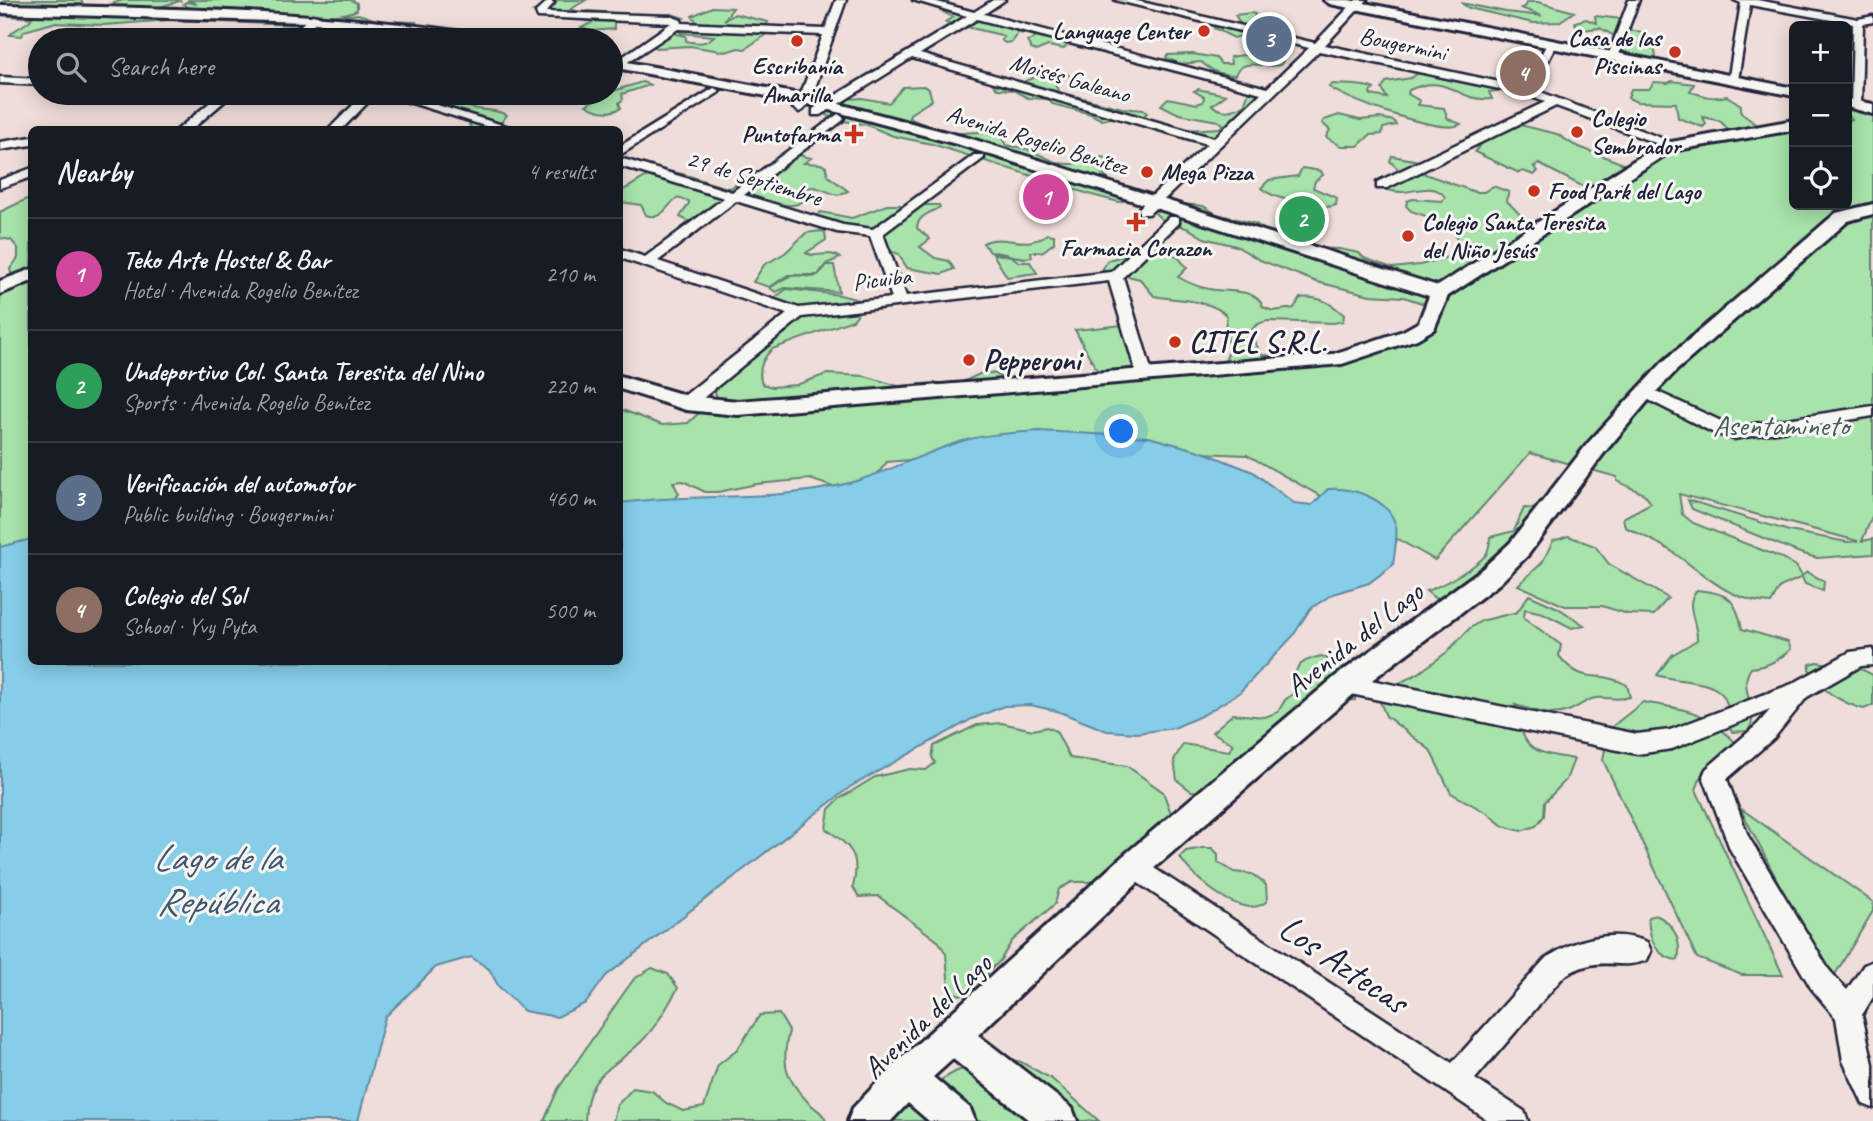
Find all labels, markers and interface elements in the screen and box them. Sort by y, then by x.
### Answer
pin: 3 [1246,13,1292,65]
place label: Language Center [1053,16,1192,46]
street label: Bougermini [1357,20,1452,68]
map controls [1789,21,1852,210]
button: + [1789,21,1852,84]
marker: Language Center [1196,23,1212,39]
place label: Casa de las Piscinas [1568,23,1664,81]
search box [28,28,623,105]
marker: Escribanía Amarilla [789,33,805,49]
marker: Casa de las Piscinas [1667,44,1683,60]
street label: Moisés Galeano [1007,47,1135,110]
pin: 4 [1500,47,1546,99]
icon: search [52,48,90,86]
text: Search here [108,50,214,83]
place label: Escribanía Amarilla [752,51,844,109]
button: − [1789,84,1852,147]
street label: Avenida Rogelio Benítez [943,98,1133,182]
place label: Colegio Sembrador [1591,103,1683,161]
place label: Puntofarma [742,119,842,149]
marker: Colegio Sembrador [1569,124,1585,140]
marker: Puntofarma [846,126,862,142]
street label: 29 de Septiembre [683,143,827,213]
button: locate [1789,147,1852,210]
text: Nearby [56,153,132,191]
text: 4 results [528,157,595,186]
place label: Mega Pizza [1161,157,1255,187]
marker: Mega Pizza [1139,164,1155,180]
pin: 1 [1023,171,1069,223]
place label: Food Park del Lago [1548,176,1703,206]
marker: Food Park del Lago [1526,183,1542,199]
pin: 2 [1279,193,1325,245]
place label: Colegio Santa Teresita del Niño Jesús [1422,207,1607,265]
marker: Farmacia Corazon [1128,214,1144,230]
marker: Colegio Santa Teresita del Niño Jesús [1400,228,1416,244]
place label: Farmacia Corazon [1061,233,1213,263]
text: Teko Arte Hostel & Bar [123,243,330,276]
text: 1 [74,260,84,289]
text: 210 m [546,260,595,289]
street label: Picuiba [851,260,914,297]
text: Hotel · Avenida Rogelio Benítez [123,276,358,305]
place label: CITEL S.R.L. [1189,323,1327,361]
marker: CITEL S.R.L. [1167,334,1183,350]
place label: Pepperoni [983,341,1085,379]
marker: Pepperoni [961,352,977,368]
text: Undeportivo Col. Santa Teresita del Nino [123,355,483,388]
text: 2 [74,372,84,401]
text: 220 m [546,372,595,401]
text: Sports · Avenida Rogelio Benítez [123,388,370,417]
park label: Asentamineto [1713,406,1853,444]
your location [1104,414,1138,448]
text: Verificación del automotor [123,467,354,500]
text: 3 [74,484,84,513]
text: 460 m [546,484,595,513]
text: Public building · Bougermini [123,500,332,529]
street label: Avenida del Lago [1277,572,1432,705]
text: Colegio del Sol [123,579,245,612]
text: 4 [74,596,84,625]
text: 500 m [546,596,595,625]
text: School · Yvy Pyta [123,612,256,641]
water label: Lago de la República [153,834,285,925]
street label: Los Aztecas [1270,904,1420,1026]
street label: Avenida del Lago [854,944,1001,1087]

